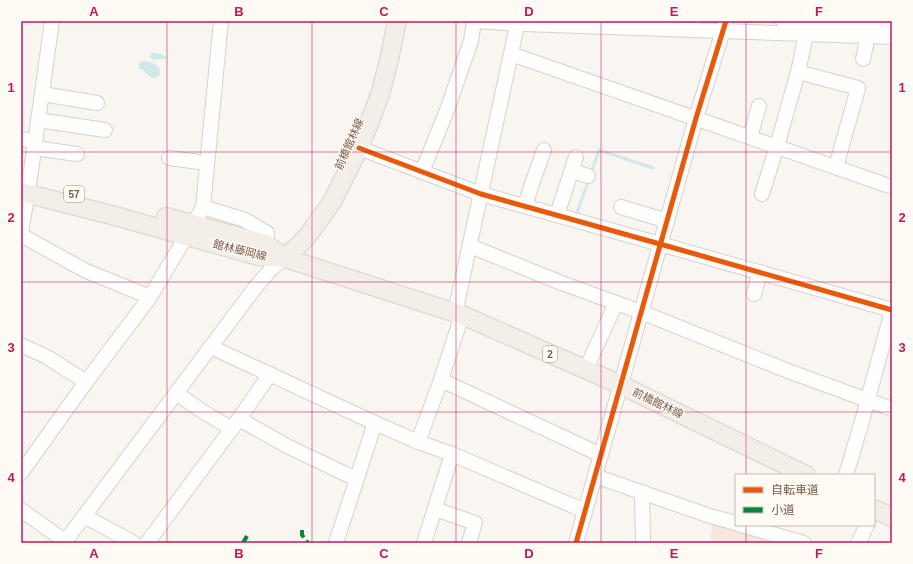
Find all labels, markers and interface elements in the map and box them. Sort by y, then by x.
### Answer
text: A [89,4,99,19]
text: B [234,4,244,19]
text: C [379,4,389,19]
text: D [524,4,534,19]
text: E [670,4,679,19]
text: F [815,4,823,19]
text: 1 [7,80,15,95]
text: 1 [898,80,906,95]
street label: 前橋館林線 [332,116,366,172]
road number: 57 [64,186,84,202]
text: 2 [7,210,15,225]
text: 2 [898,210,906,225]
street label: 館林藤岡線 [212,238,268,262]
text: 3 [7,340,15,355]
text: 3 [898,340,906,355]
road number: 2 [543,346,557,362]
street label: 前橋館林線 [631,386,685,420]
text: 4 [7,470,15,485]
text: 4 [898,470,906,485]
legend [735,474,875,526]
text: 自転車道 [771,483,819,497]
text: 小道 [771,503,795,517]
text: A [89,546,99,561]
text: B [234,546,244,561]
text: C [379,546,389,561]
text: D [524,546,534,561]
text: E [670,546,679,561]
text: F [815,546,823,561]

